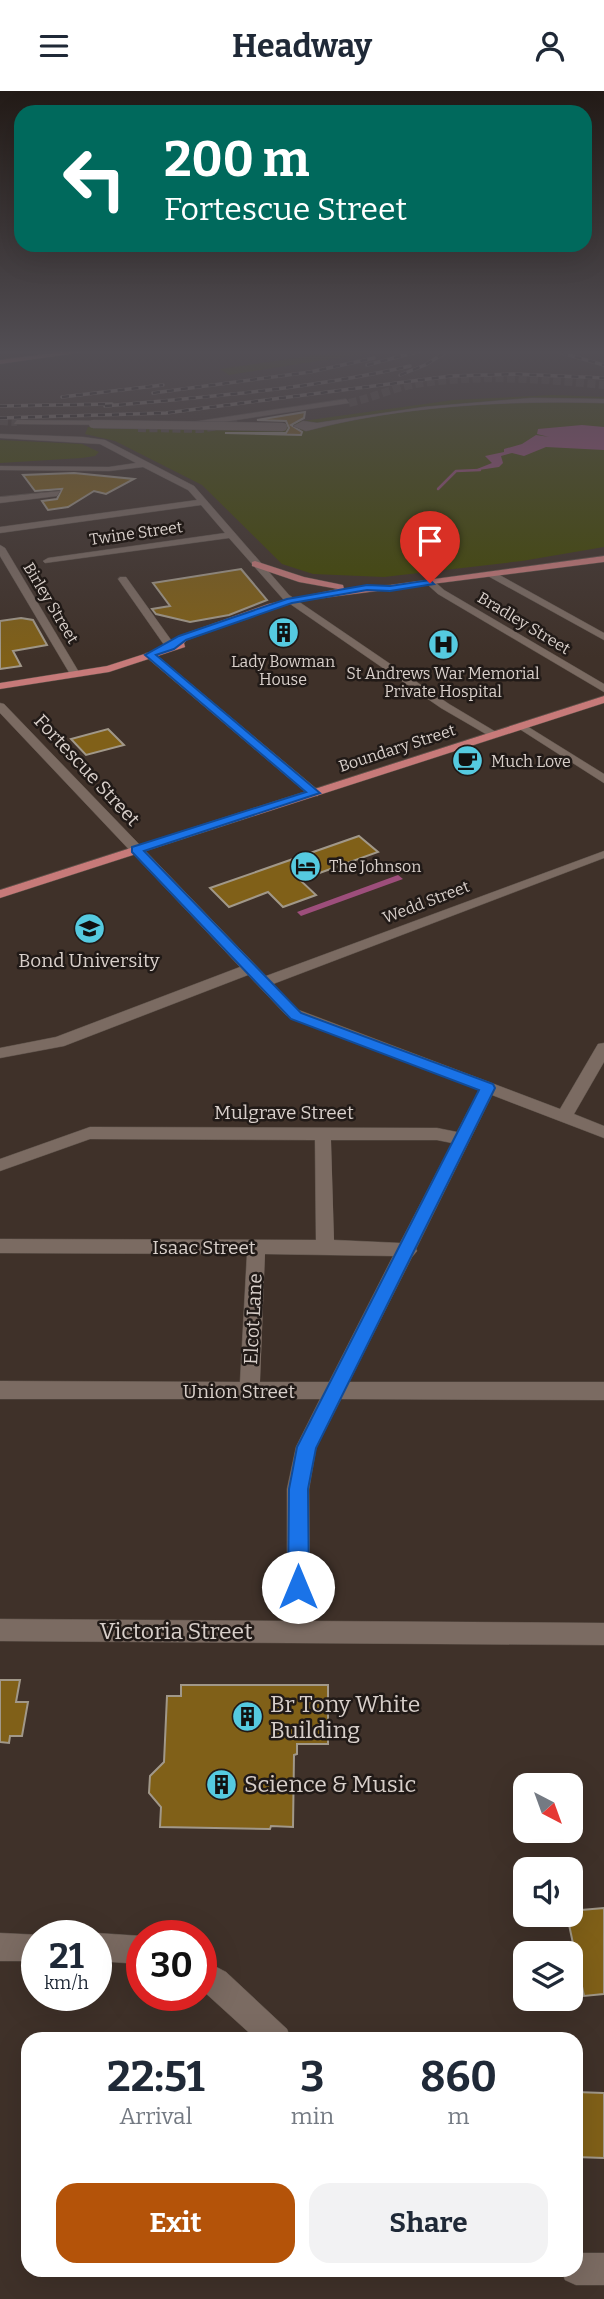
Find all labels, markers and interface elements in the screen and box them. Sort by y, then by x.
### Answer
icon: menu [35,27,73,65]
text: Headway [232,27,372,65]
icon: person [531,27,569,65]
text: 200 m [164,130,309,189]
icon: left [49,133,140,224]
text: Fortescue Street [164,190,407,228]
pin [400,511,460,583]
street label: Twine Street [88,517,184,549]
icon: arrive [411,522,449,560]
street label: Birley Street [19,559,83,647]
street label: Bradley Street [474,588,574,658]
building icon: Lady Bowman House [266,615,300,649]
hospital icon: St Andrews War Memorial Private Hospital [426,627,460,661]
place label: Lady Bowman House [231,652,335,689]
place label: St Andrews War Memorial Private Hospital [346,664,540,701]
street label: Fortescue Street [29,709,145,831]
street label: Boundary Street [336,720,458,776]
cafe icon: Much Love [451,744,485,778]
place label: Much Love [491,752,571,771]
hotel icon: The Johnson [289,849,323,883]
place label: The Johnson [329,857,421,876]
street label: Wedd Street [380,877,472,927]
school or university icon: Bond University [72,912,106,946]
place label: Bond University [18,949,161,972]
street label: Mulgrave Street [214,1101,354,1124]
street label: Isaac Street [152,1236,256,1259]
street label: Elcot Lane [239,1273,267,1365]
street label: Union Street [183,1380,295,1403]
position arrow [261,1550,335,1624]
street label: Victoria Street [99,1617,253,1645]
place label: Br Tony White Building [270,1690,420,1744]
building icon: Br Tony White Building [230,1700,264,1734]
building icon: Science & Music [204,1767,238,1801]
place label: Science & Music [244,1770,416,1798]
north arrow [513,1773,583,1843]
map controls [513,1773,583,2011]
button: sound [513,1857,583,1927]
speed limit sign: 30 [126,1920,217,2011]
text: 21 [49,1935,84,1977]
button: layers [513,1941,583,2011]
text: km/h [44,1972,89,1994]
text: 22:51 [107,2052,205,2102]
text: 3 [300,2052,325,2102]
text: 860 [420,2052,497,2102]
text: Arrival [119,2102,192,2130]
text: min [291,2102,334,2130]
text: m [448,2102,470,2130]
button: Exit [56,2183,295,2263]
button: Share [309,2183,548,2263]

